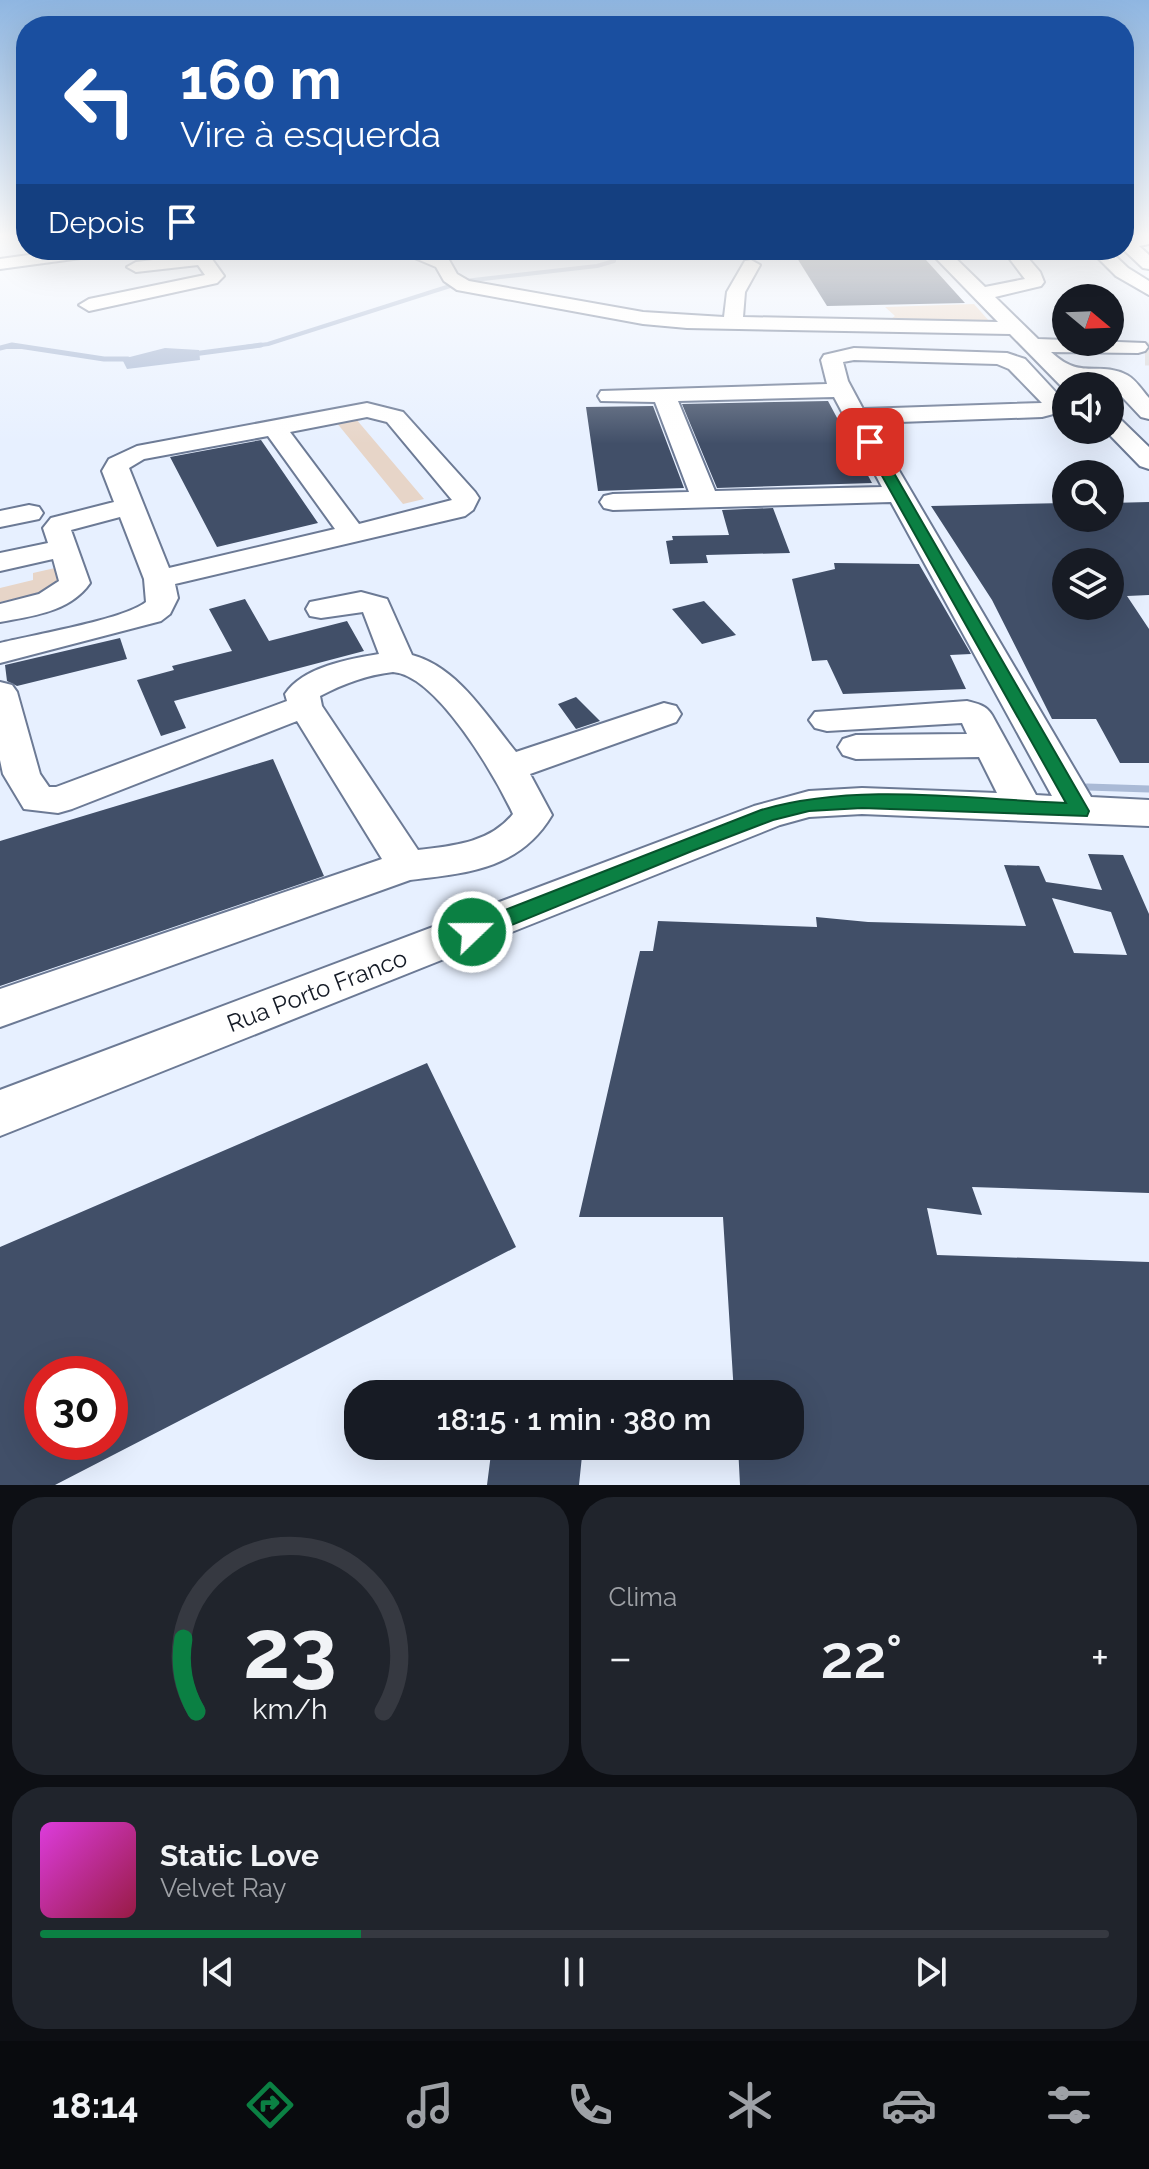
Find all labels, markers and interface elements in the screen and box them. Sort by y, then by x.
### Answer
text: 160 m [180,46,342,112]
icon: left [48,48,152,152]
text: Vire à esquerda [180,113,441,155]
icon: arrive [160,200,204,244]
text: Depois [48,205,144,240]
north arrow [1052,284,1124,356]
map controls [1052,284,1124,620]
button: sound [1052,372,1124,444]
pin [836,408,904,476]
icon: arrive [848,420,892,464]
button: search [1052,460,1124,532]
button: layers [1052,548,1124,620]
position arrow [430,890,514,974]
street label: Rua Porto Franco [223,943,411,1038]
speed limit sign: 30 [24,1356,128,1460]
text: 18:15 · 1 min · 380 m [437,1402,711,1437]
text: Clima [609,1582,677,1612]
text: 23 [244,1600,337,1697]
text: 22° [820,1622,903,1692]
text: − [609,1632,632,1683]
text: + [1091,1632,1109,1683]
text: km/h [253,1692,328,1726]
text: Static Love [160,1838,319,1873]
text: Velvet Ray [160,1873,286,1903]
icon: previous [196,1950,240,1994]
icon: pause [552,1950,596,1994]
icon: next [909,1950,953,1994]
icon: directions [242,2077,298,2133]
icon: music [402,2077,458,2133]
icon: phone [562,2077,618,2133]
icon: climate [722,2077,778,2133]
icon: car [881,2077,937,2133]
icon: filters [1041,2077,1097,2133]
text: 18:14 [52,2084,139,2126]

